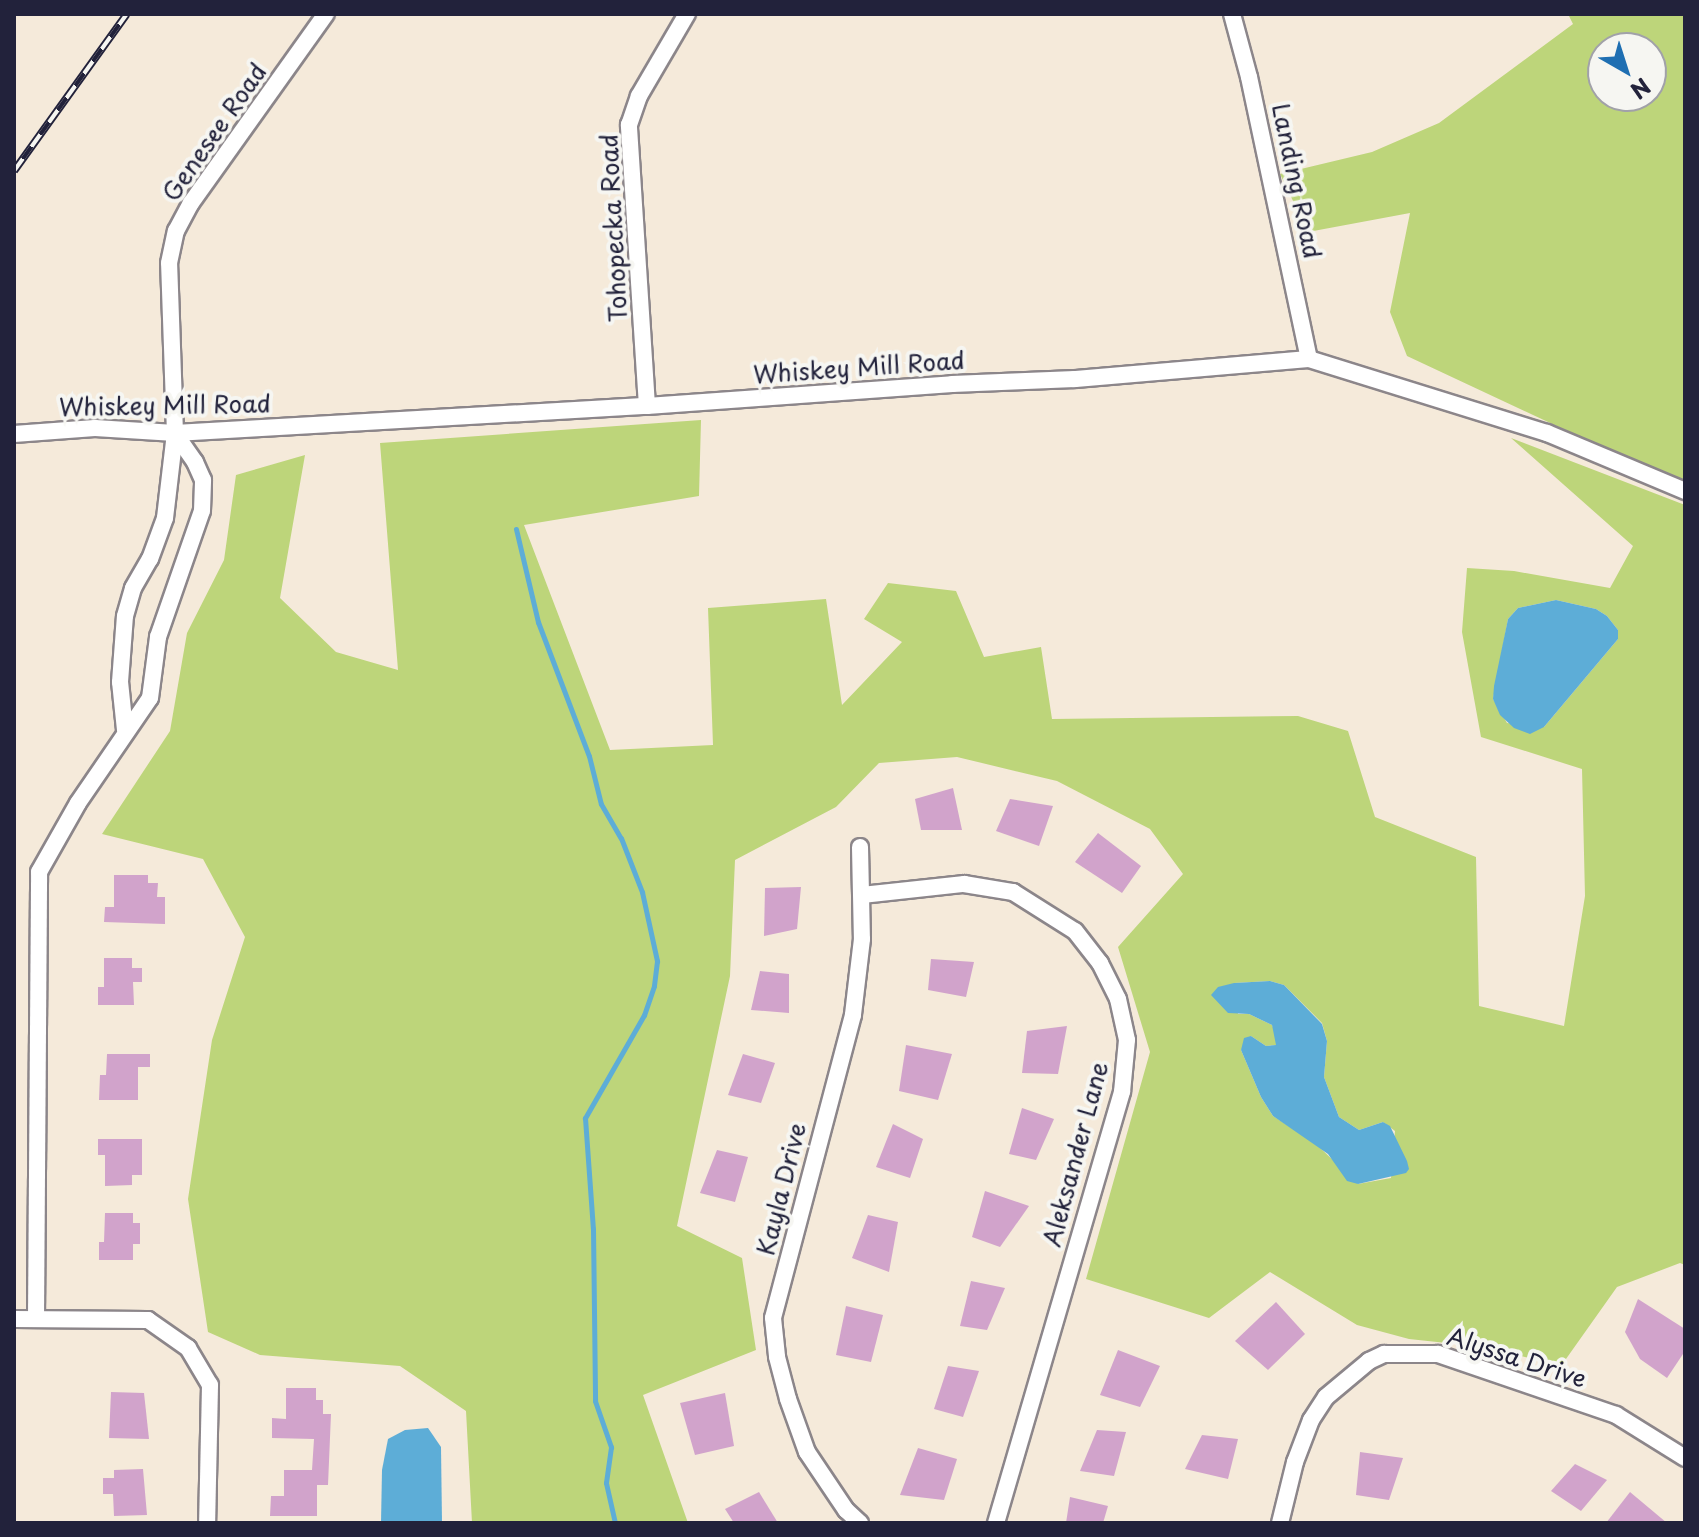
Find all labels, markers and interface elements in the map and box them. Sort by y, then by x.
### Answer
north arrow [1587,32,1667,112]
street label: Genesee Road [155,57,273,207]
text: N [1624,71,1658,108]
street label: Landing Road [1267,101,1327,261]
street label: Tohopecka Road [594,133,632,323]
street label: Whiskey Mill Road [752,345,966,389]
street label: Whiskey Mill Road [58,389,272,421]
street label: Aleksander Lane [1036,1058,1114,1250]
street label: Kayla Drive [751,1119,811,1259]
street label: Alyssa Drive [1444,1321,1590,1393]

